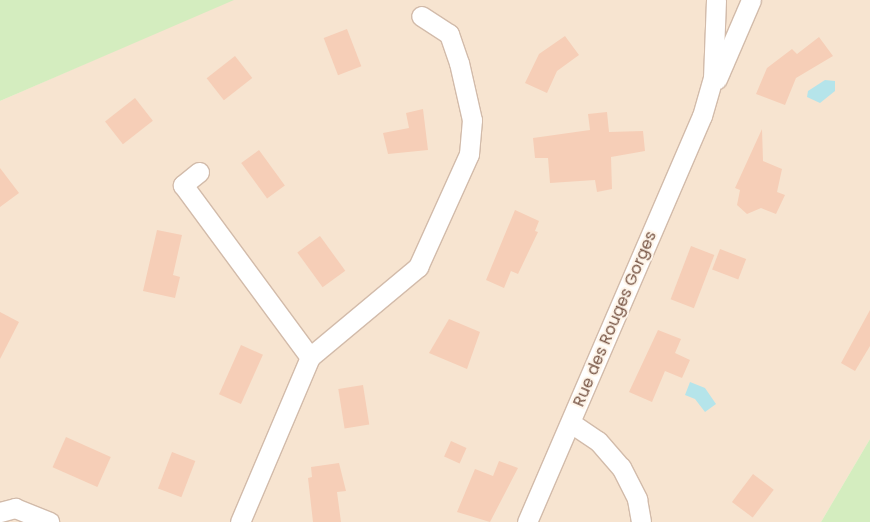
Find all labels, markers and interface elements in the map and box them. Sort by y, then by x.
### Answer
street label: Rue des Rouges Gorges [569,228,661,410]

